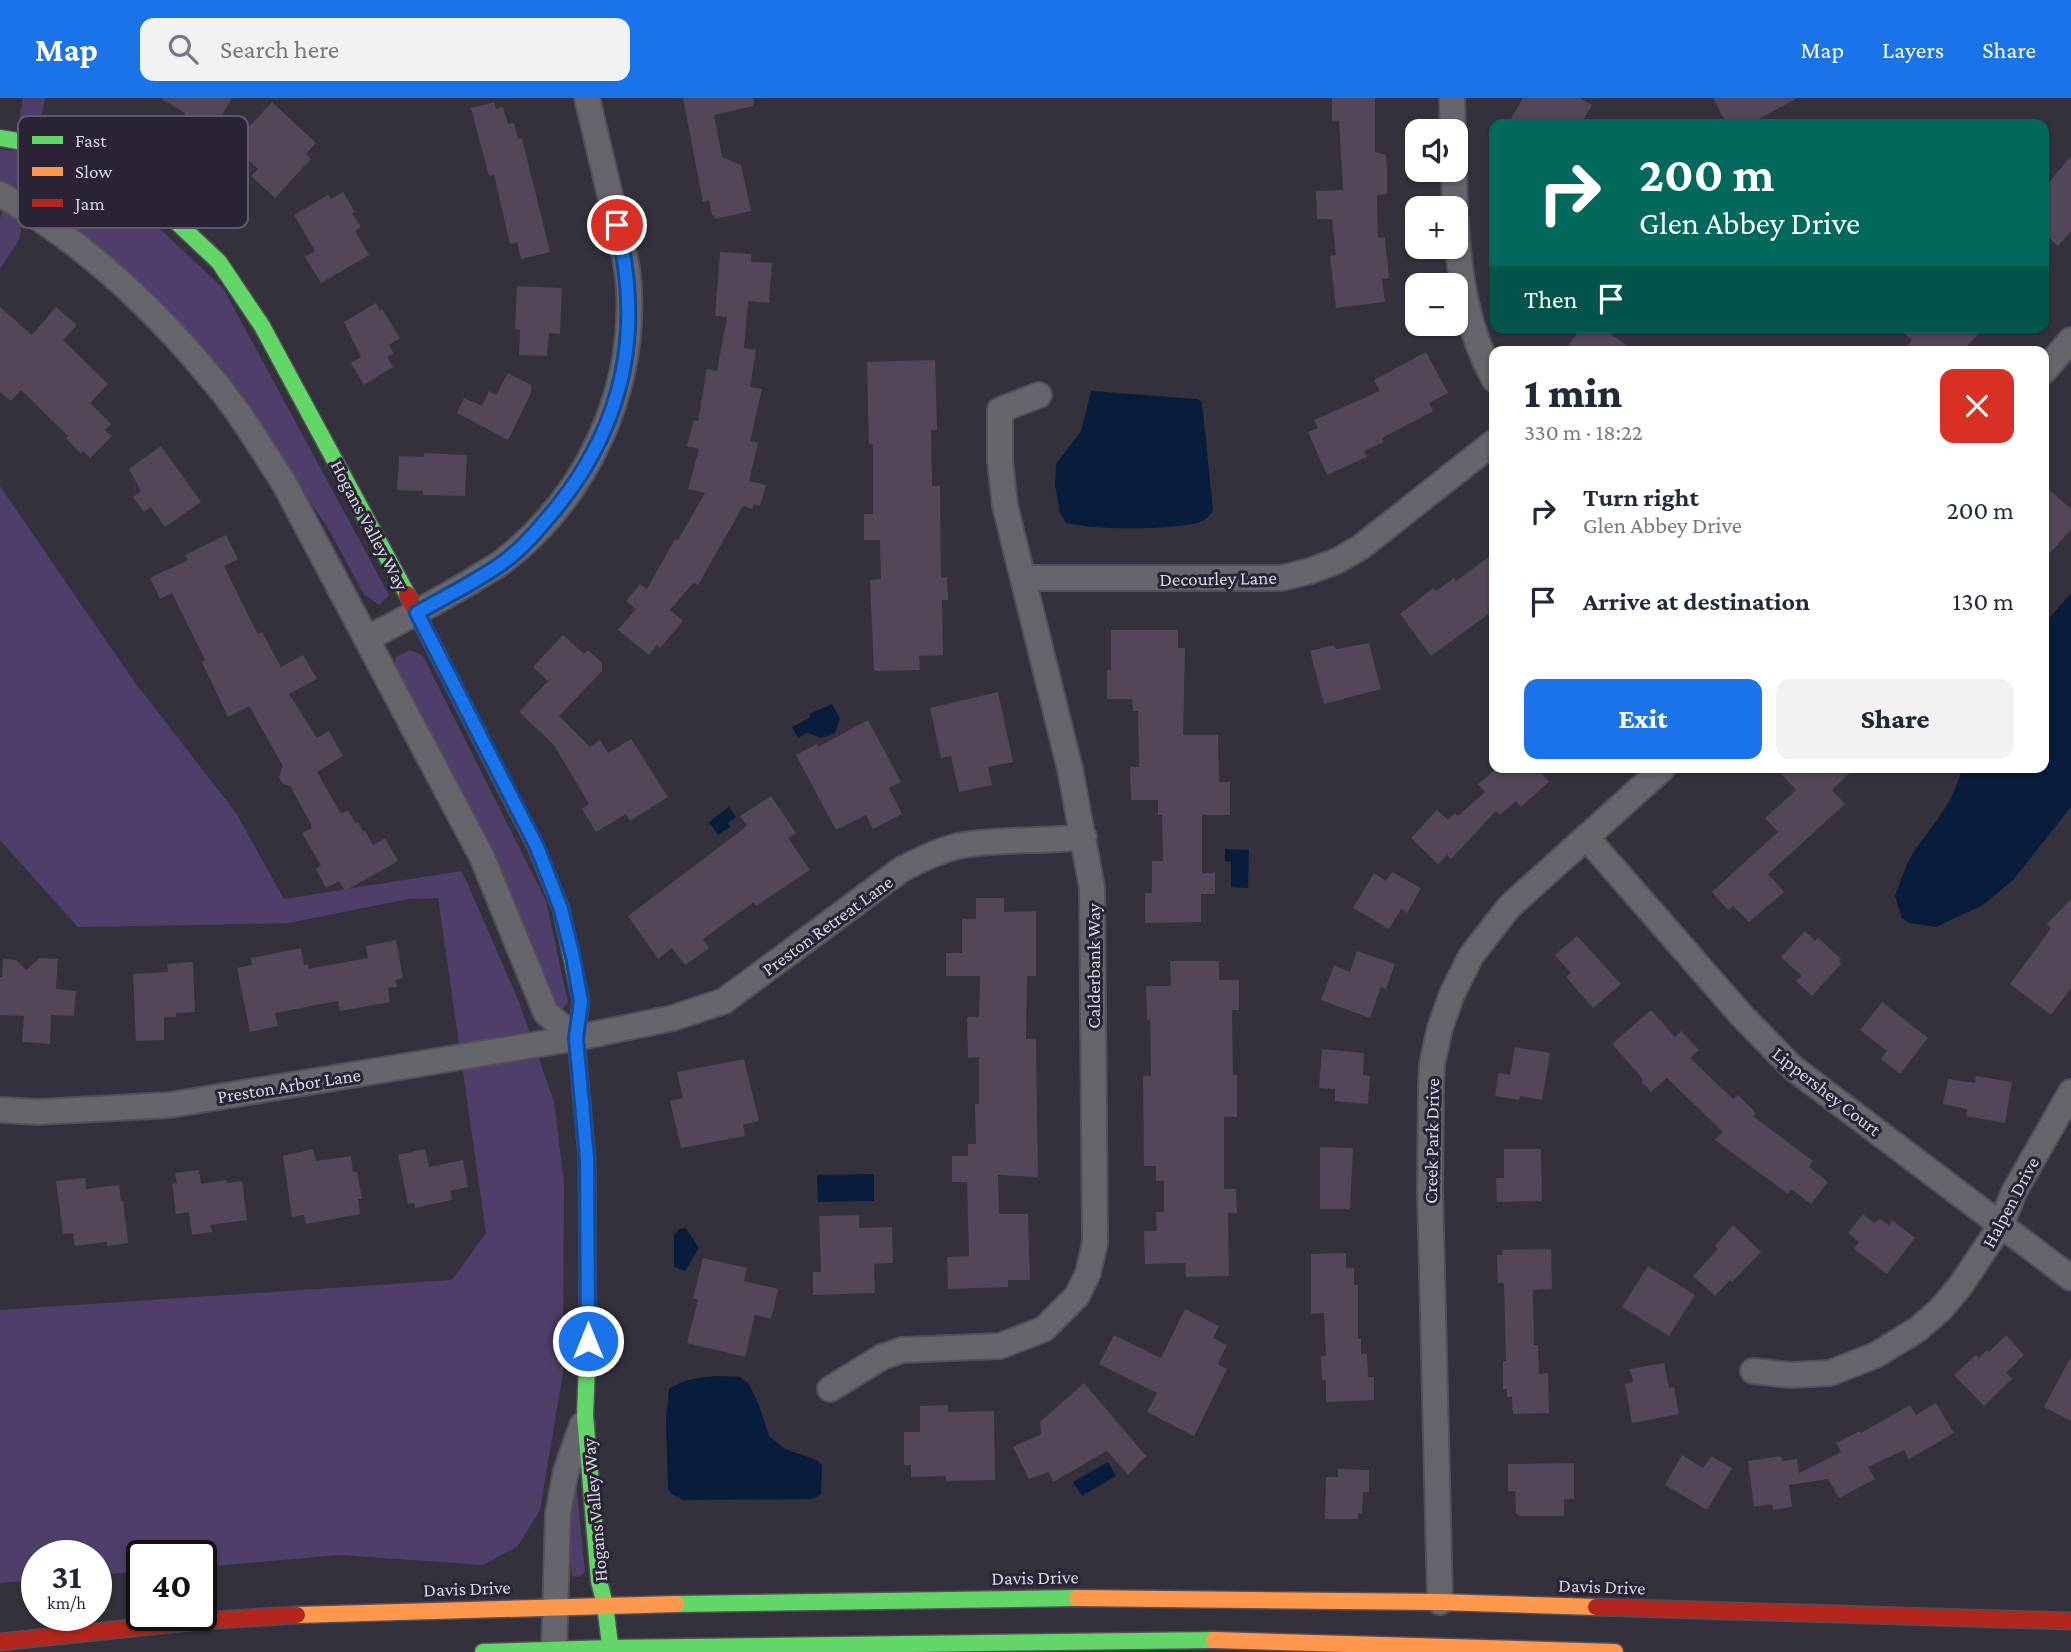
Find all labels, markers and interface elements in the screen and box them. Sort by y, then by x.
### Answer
search box [140,18,630,81]
icon: search [164,30,202,68]
text: Map [35,31,98,68]
text: Search here [220,35,339,64]
text: Map [1800,36,1844,63]
text: Layers [1882,36,1944,63]
text: Share [1982,36,2036,63]
legend [18,116,248,228]
map controls [1405,119,1468,336]
button: sound [1405,119,1468,182]
text: Fast [75,130,107,151]
icon: right [1524,147,1615,238]
text: 200 m [1639,147,1774,202]
text: Slow [75,161,112,182]
text: Jam [73,193,105,214]
pin [587,195,647,255]
button: + [1405,196,1468,259]
text: Glen Abbey Drive [1639,205,1860,241]
icon: arrive [598,206,636,244]
button: − [1405,273,1468,336]
icon: arrive [1592,280,1630,318]
text: Then [1524,285,1578,314]
text: 1 min [1524,369,1622,416]
button: close [1940,369,2014,443]
text: 330 m · 18:22 [1524,419,1643,445]
street label: Hogans Valley Way [326,457,413,594]
text: Turn right [1583,483,1699,512]
icon: right [1524,492,1562,530]
text: 200 m [1946,496,2014,525]
text: Glen Abbey Drive [1583,512,1742,538]
street label: Decourley Lane [1159,567,1277,590]
icon: arrive [1524,583,1562,621]
text: Arrive at destination [1583,587,1810,616]
text: 130 m [1953,587,2014,616]
button: Exit [1524,679,1762,759]
button: Share [1776,679,2014,759]
street label: Preston Retreat Lane [758,871,897,980]
street label: Calderbank Way [1083,903,1104,1029]
street label: Lippershey Court [1768,1043,1885,1141]
street label: Preston Arbor Lane [216,1064,362,1107]
street label: Creek Park Drive [1420,1078,1443,1204]
street label: Halpen Drive [1978,1153,2043,1251]
position arrow [551,1304,625,1378]
street label: Hogans Valley Way [578,1437,611,1583]
speed limit sign: 40 [126,1540,217,1631]
text: 31 [51,1557,82,1596]
street label: Davis Drive [991,1566,1079,1589]
street label: Davis Drive [1558,1574,1646,1599]
street label: Davis Drive [423,1576,511,1601]
text: km/h [47,1593,86,1613]

